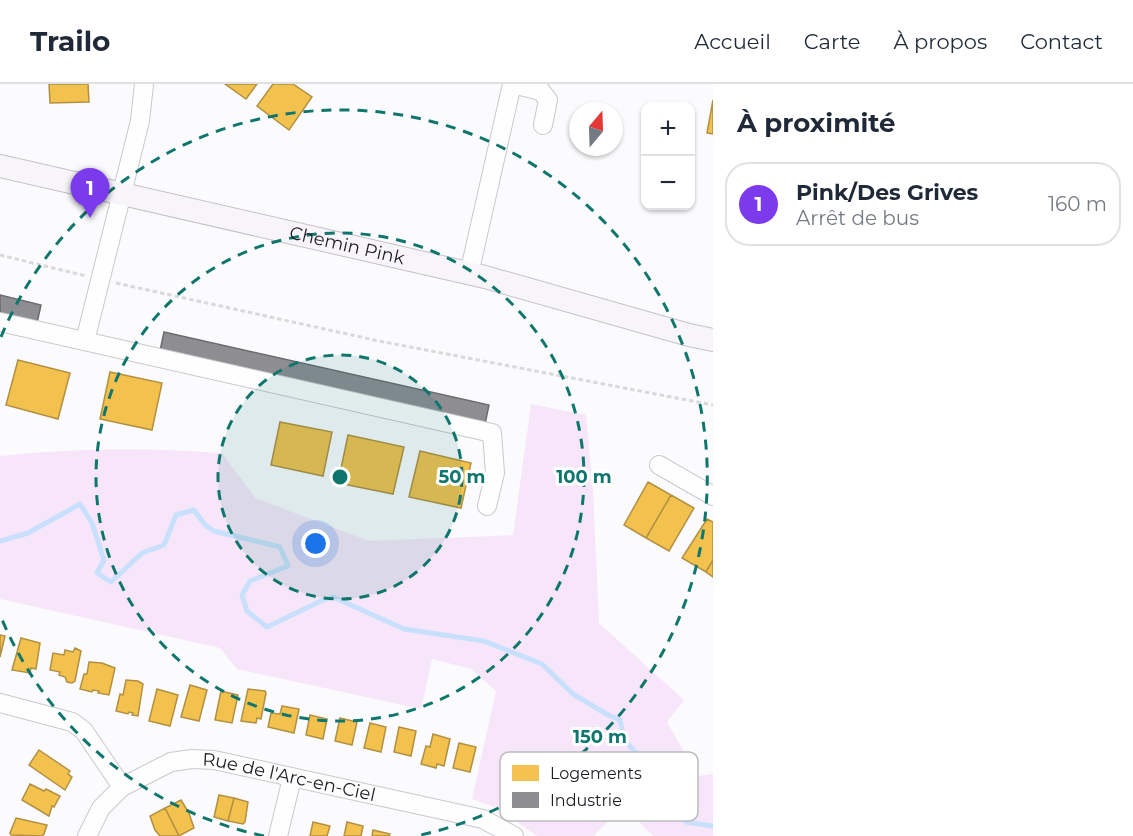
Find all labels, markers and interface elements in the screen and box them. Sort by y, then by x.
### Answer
text: Trailo [30,24,110,58]
text: Accueil [694,29,771,54]
text: Carte [804,29,860,54]
text: À propos [893,29,987,54]
text: Contact [1020,29,1103,54]
north arrow [569,102,623,156]
map controls [641,102,695,210]
button: + [641,102,695,156]
text: À proximité [737,107,896,139]
button: − [641,156,695,210]
pin: 1 [70,168,110,218]
text: Pink/Des Grives [796,179,978,206]
text: 1 [755,192,762,216]
text: 160 m [1048,192,1107,216]
text: Arrêt de bus [796,206,919,230]
street label: Chemin Pink [287,222,407,269]
text: 50 m [439,466,485,488]
text: 100 m [556,466,612,488]
centre of rings [330,467,350,487]
your location [301,529,330,558]
text: 150 m [573,726,627,748]
street label: Rue de l'Arc-en-Ciel [202,748,378,806]
legend [500,752,698,821]
text: Logements [550,764,642,783]
text: Industrie [550,791,622,810]

